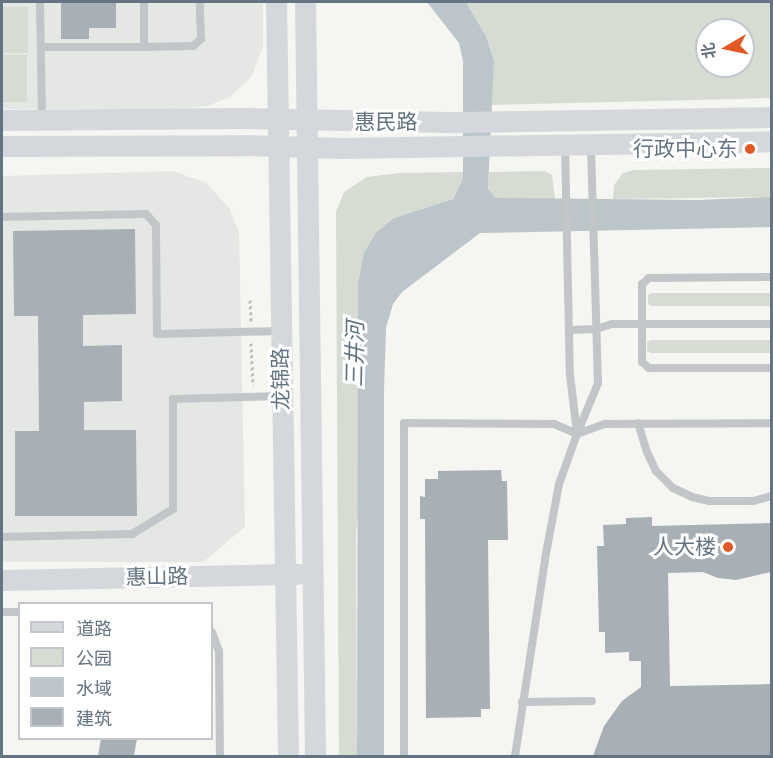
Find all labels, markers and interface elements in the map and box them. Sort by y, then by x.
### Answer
north arrow [695,18,755,78]
text: 北 [697,41,720,60]
street label: 惠民路 [355,109,417,135]
place label: 行政中心东 [633,136,738,162]
marker: 行政中心东 [743,142,757,156]
water label: 三井河 [341,321,369,387]
street label: 龙锦路 [268,347,294,411]
place label: 人大楼 [653,534,716,560]
marker: 人大楼 [721,540,735,554]
street label: 惠山路 [125,564,189,590]
legend [18,602,213,740]
text: 道路 [76,617,112,640]
text: 公园 [76,647,112,670]
text: 水域 [76,677,112,700]
text: 建筑 [76,707,112,730]

